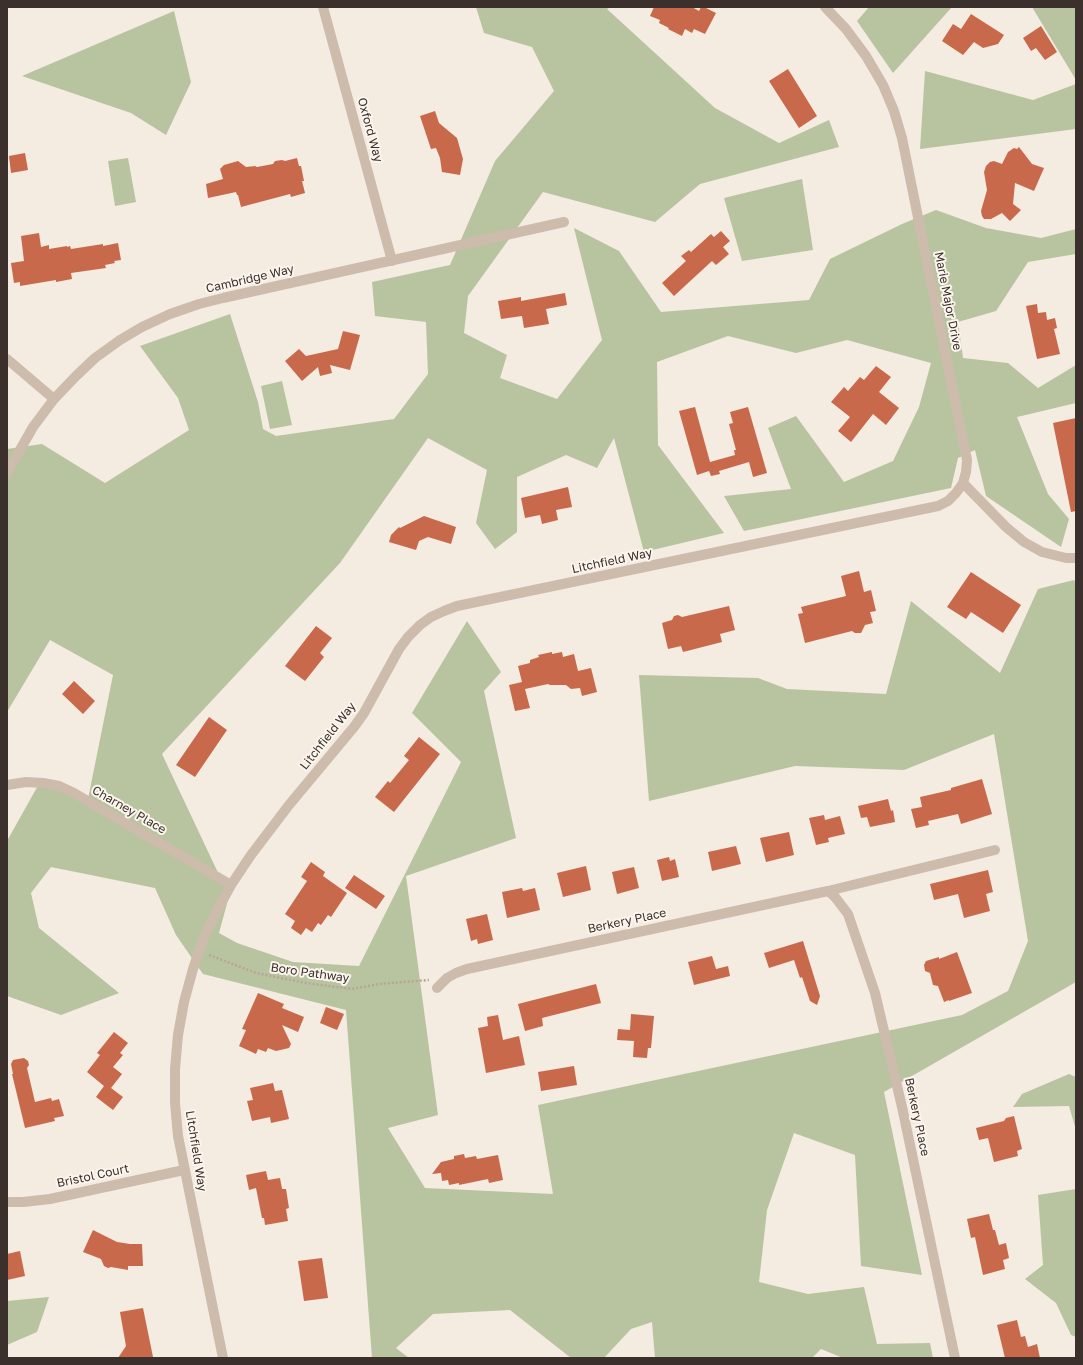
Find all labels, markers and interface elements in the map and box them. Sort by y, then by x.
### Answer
street label: Oxford Way [354,96,386,164]
street label: Marie Major Drive [931,251,965,351]
street label: Cambridge Way [205,262,295,296]
street label: Litchfield Way [571,545,653,577]
street label: Litchfield Way [297,699,359,773]
street label: Charney Place [90,783,168,837]
street label: Berkery Place [586,906,668,936]
street label: Boro Pathway [270,960,350,986]
street label: Berkery Place [902,1076,932,1158]
street label: Litchfield Way [182,1110,210,1192]
street label: Bristol Court [56,1161,130,1191]

